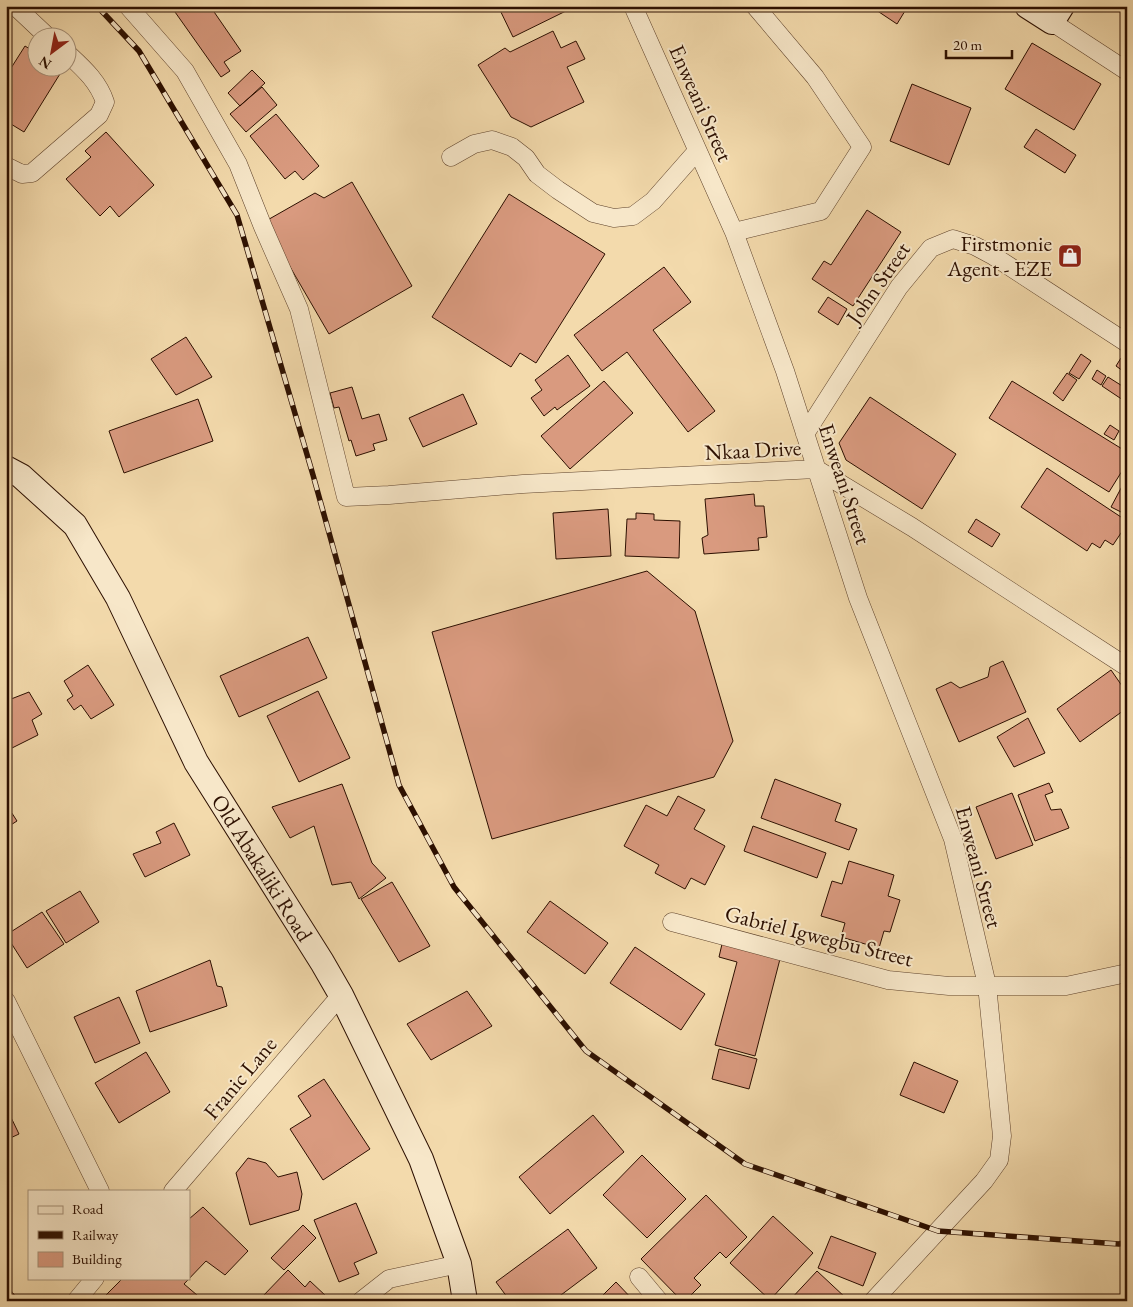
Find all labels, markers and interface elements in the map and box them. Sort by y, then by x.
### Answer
north arrow [28,28,78,78]
scale bar [946,28,1012,60]
text: 20 m [953,35,982,54]
street label: Enweani Street [662,40,740,166]
text: N [35,52,55,74]
place label: Firstmonie Agent - EZE [946,229,1052,283]
street label: John Street [838,236,917,331]
shop icon: Firstmonie Agent - EZE [1057,243,1083,269]
street label: Enweani Street [812,420,878,548]
street label: Nkaa Drive [704,433,802,467]
street label: Old Abakaliki Road [205,789,320,947]
street label: Enweani Street [949,803,1009,931]
street label: Gabriel Igwegbu Street [722,899,916,973]
street label: Franic Lane [197,1030,283,1125]
legend [28,1190,190,1280]
text: Road [72,1199,104,1218]
text: Railway [72,1225,119,1244]
text: Building [72,1249,122,1268]

